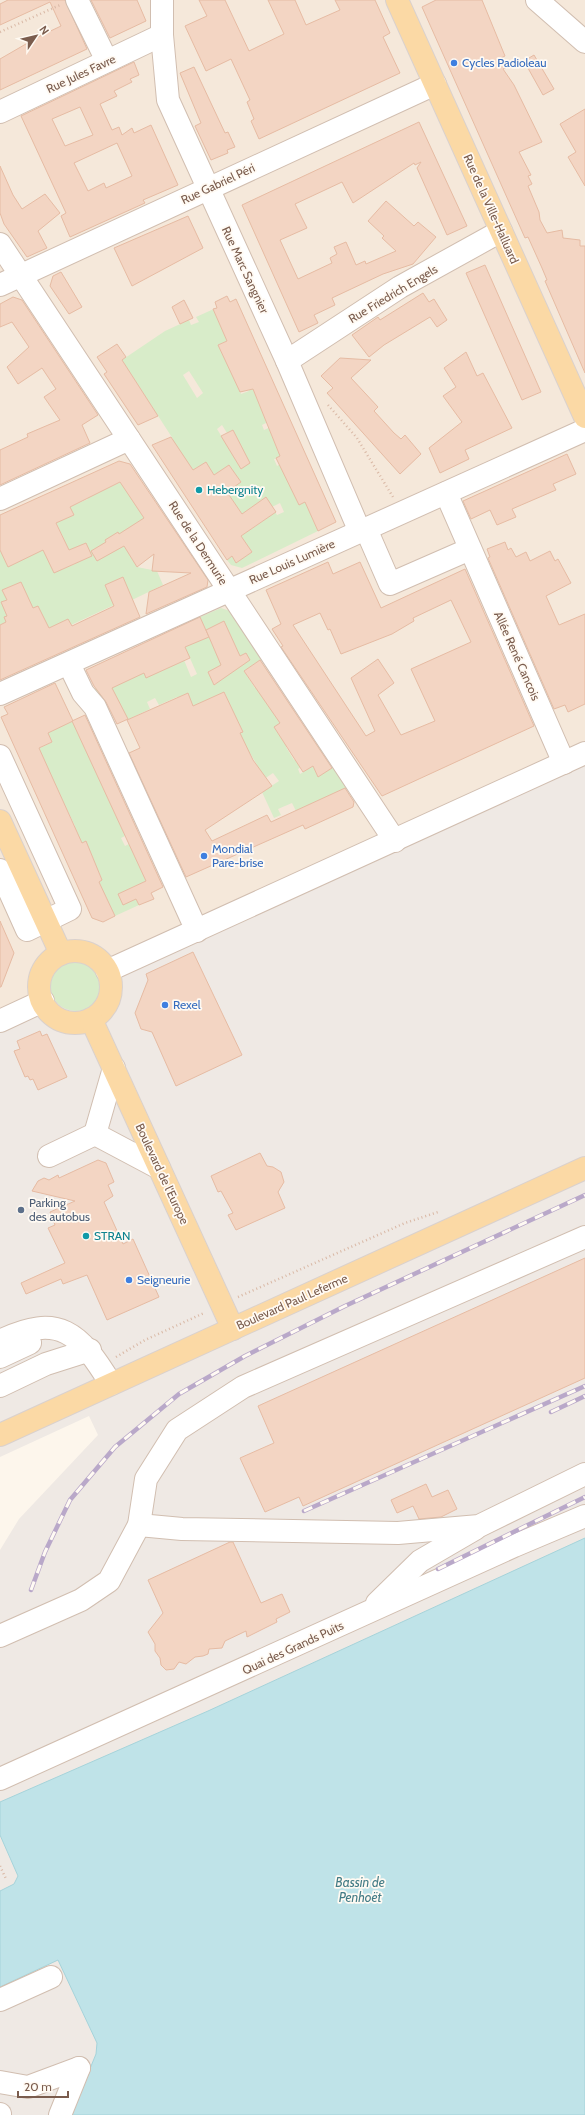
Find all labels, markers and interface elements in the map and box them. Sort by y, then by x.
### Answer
north arrow [16,16,56,56]
text: N [36,23,52,37]
street label: Rue Jules Favre [44,51,118,96]
place label: Cycles Padioleau [462,55,547,70]
marker: Cycles Padioleau [449,58,459,68]
street label: Rue de la Ville-Halluard [461,152,522,266]
street label: Rue Gabriel Péri [178,160,257,207]
street label: Rue Marc Sangnier [219,224,272,316]
street label: Rue Friedrich Engels [345,261,440,326]
place label: Hebergnity [207,482,263,497]
marker: Hebergnity [194,485,204,495]
street label: Rue de la Dermurie [166,498,231,587]
street label: Rue Louis Lumière [247,536,337,587]
street label: Allée René Cancois [491,609,544,703]
place label: Mondial Pare-brise [212,841,263,870]
marker: Mondial Pare-brise [199,851,209,861]
place label: Rexel [173,997,201,1012]
marker: Rexel [160,1000,170,1010]
street label: Boulevard de l'Europe [132,1121,192,1227]
place label: Parking des autobus [29,1195,90,1224]
marker: Parking des autobus [16,1205,26,1215]
place label: STRAN [94,1228,130,1243]
marker: STRAN [81,1231,91,1241]
street label: Boulevard Paul Leferme [234,1270,350,1333]
place label: Seigneurie [137,1272,190,1287]
marker: Seigneurie [124,1275,134,1285]
street label: Quai des Grands Puits [240,1617,346,1678]
water label: Bassin de Penhoët [335,1874,385,1905]
scale bar [18,2073,68,2099]
text: 20 m [24,2079,52,2094]

